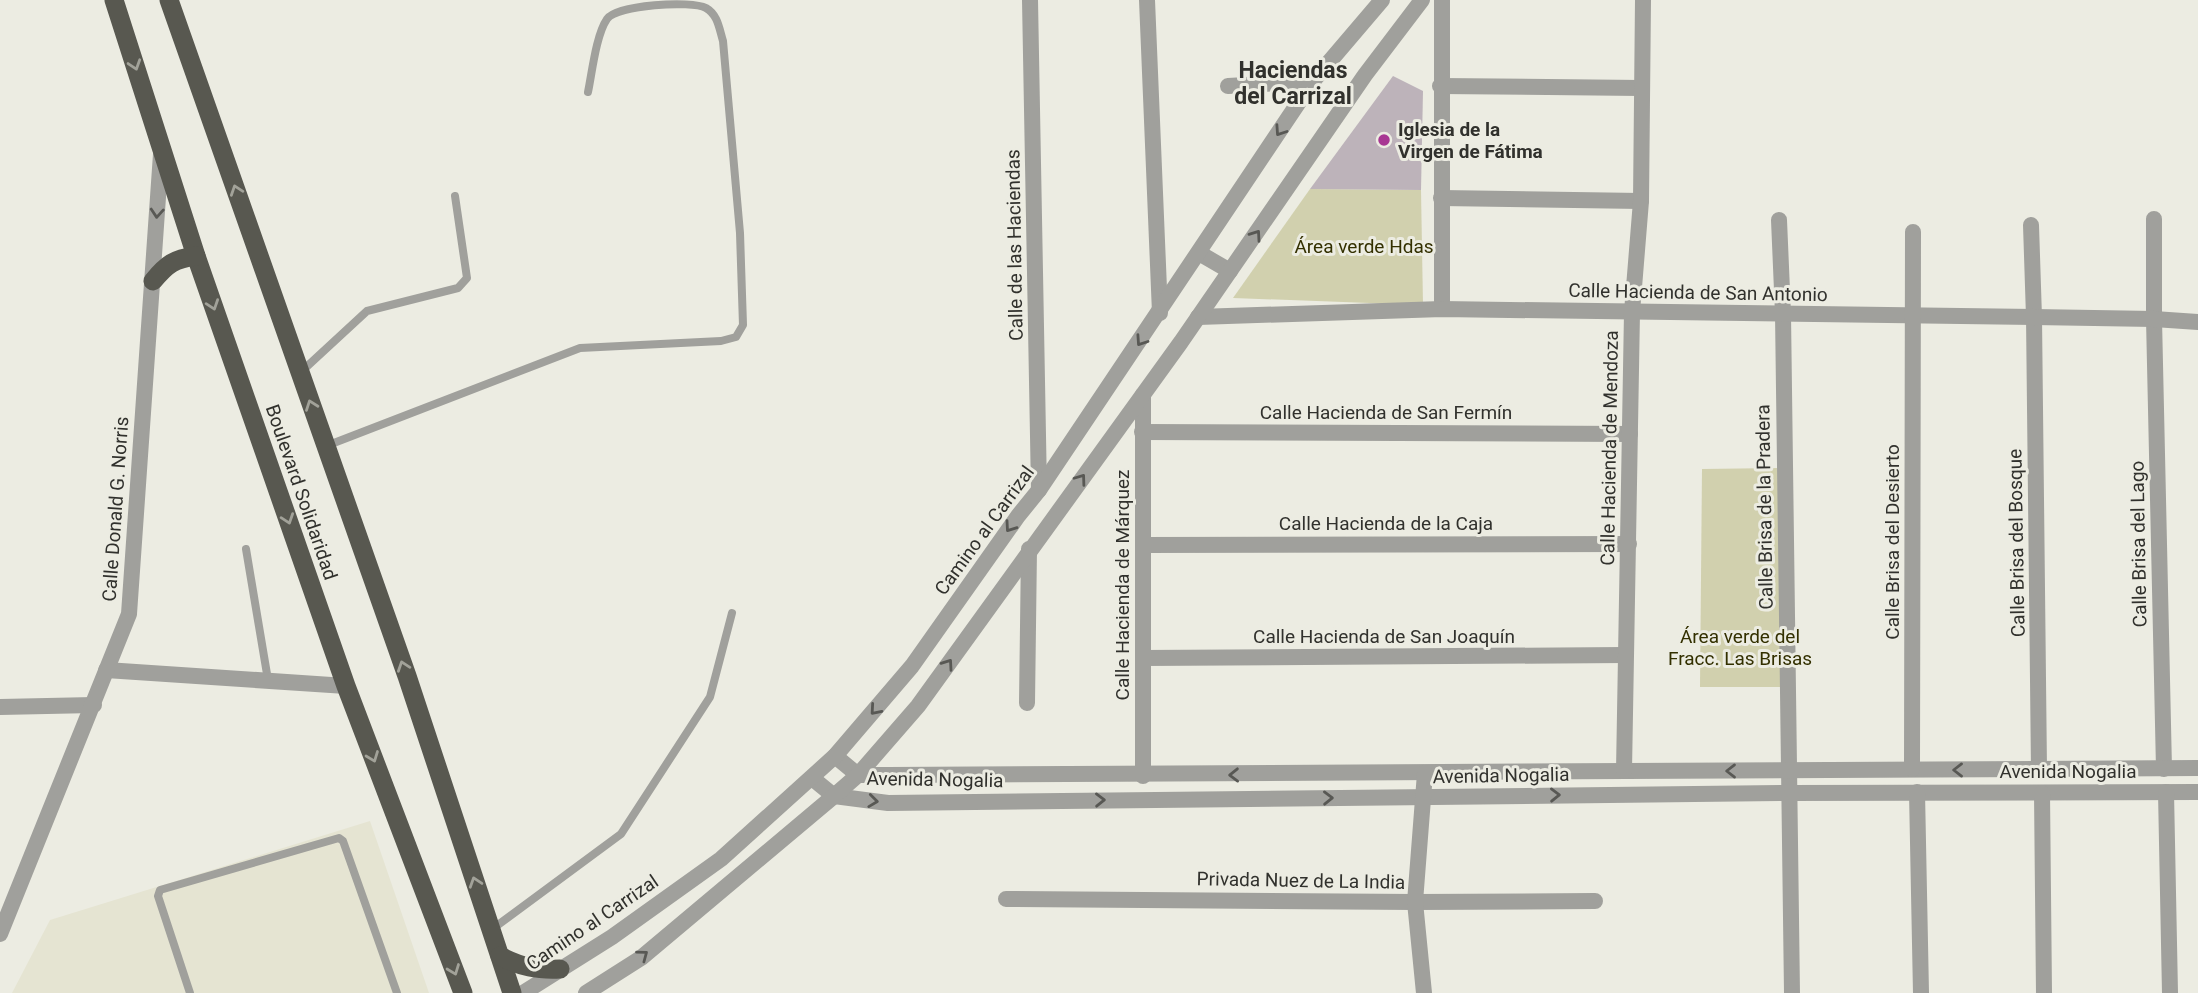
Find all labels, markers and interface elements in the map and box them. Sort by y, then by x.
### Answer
district label: Haciendas del Carrizal [1234,57,1352,110]
one-way arrow [127,58,141,71]
place label: Iglesia de la Virgen de Fátima [1398,118,1543,163]
one-way arrow [1276,123,1288,136]
marker: Iglesia de la Virgen de Fátima [1376,132,1392,148]
street label: Calle de las Haciendas [1001,149,1028,341]
one-way arrow [230,185,244,197]
one-way arrow [150,208,165,219]
one-way arrow [1248,230,1260,243]
park label: Área verde Hdas [1294,235,1434,258]
street label: Calle Hacienda de San Antonio [1568,279,1828,306]
one-way arrow [205,298,219,310]
street label: Calle Hacienda de Mendoza [1596,330,1623,566]
one-way arrow [1137,333,1149,346]
one-way arrow [306,400,320,412]
street label: Boulevard Solidaridad [261,401,342,583]
street label: Calle Hacienda de San Fermín [1260,401,1512,424]
street label: Calle Brisa de la Pradera [1751,404,1778,610]
street label: Calle Donald G. Norris [98,416,133,602]
street label: Calle Brisa del Desierto [1881,444,1904,640]
street label: Calle Brisa del Bosque [2003,449,2030,637]
street label: Calle Brisa del Lago [2126,460,2151,628]
street label: Camino al Carrizal [930,461,1039,599]
street label: Calle Hacienda de Márquez [1111,470,1134,700]
one-way arrow [1072,474,1085,487]
street label: Calle Hacienda de la Caja [1279,512,1493,535]
one-way arrow [280,513,294,525]
one-way arrow [1006,519,1018,532]
street label: Calle Hacienda de San Joaquín [1253,625,1515,648]
park label: Área verde del Fracc. Las Brisas [1668,625,1812,670]
one-way arrow [940,659,952,672]
one-way arrow [397,660,411,672]
one-way arrow [871,701,883,714]
one-way arrow [364,750,378,762]
street label: Avenida Nogalia [2000,760,2136,783]
one-way arrow [1953,762,1963,778]
street label: Avenida Nogalia [1432,763,1570,788]
one-way arrow [1725,763,1736,779]
street label: Avenida Nogalia [866,767,1004,792]
one-way arrow [1228,767,1239,783]
one-way arrow [1551,787,1561,803]
one-way arrow [1323,790,1334,806]
one-way arrow [1095,793,1106,808]
one-way arrow [867,794,879,809]
street label: Privada Nuez de La India [1197,867,1405,894]
street label: Camino al Carrizal [522,870,663,975]
one-way arrow [469,876,483,888]
one-way arrow [635,951,648,964]
one-way arrow [446,963,460,975]

